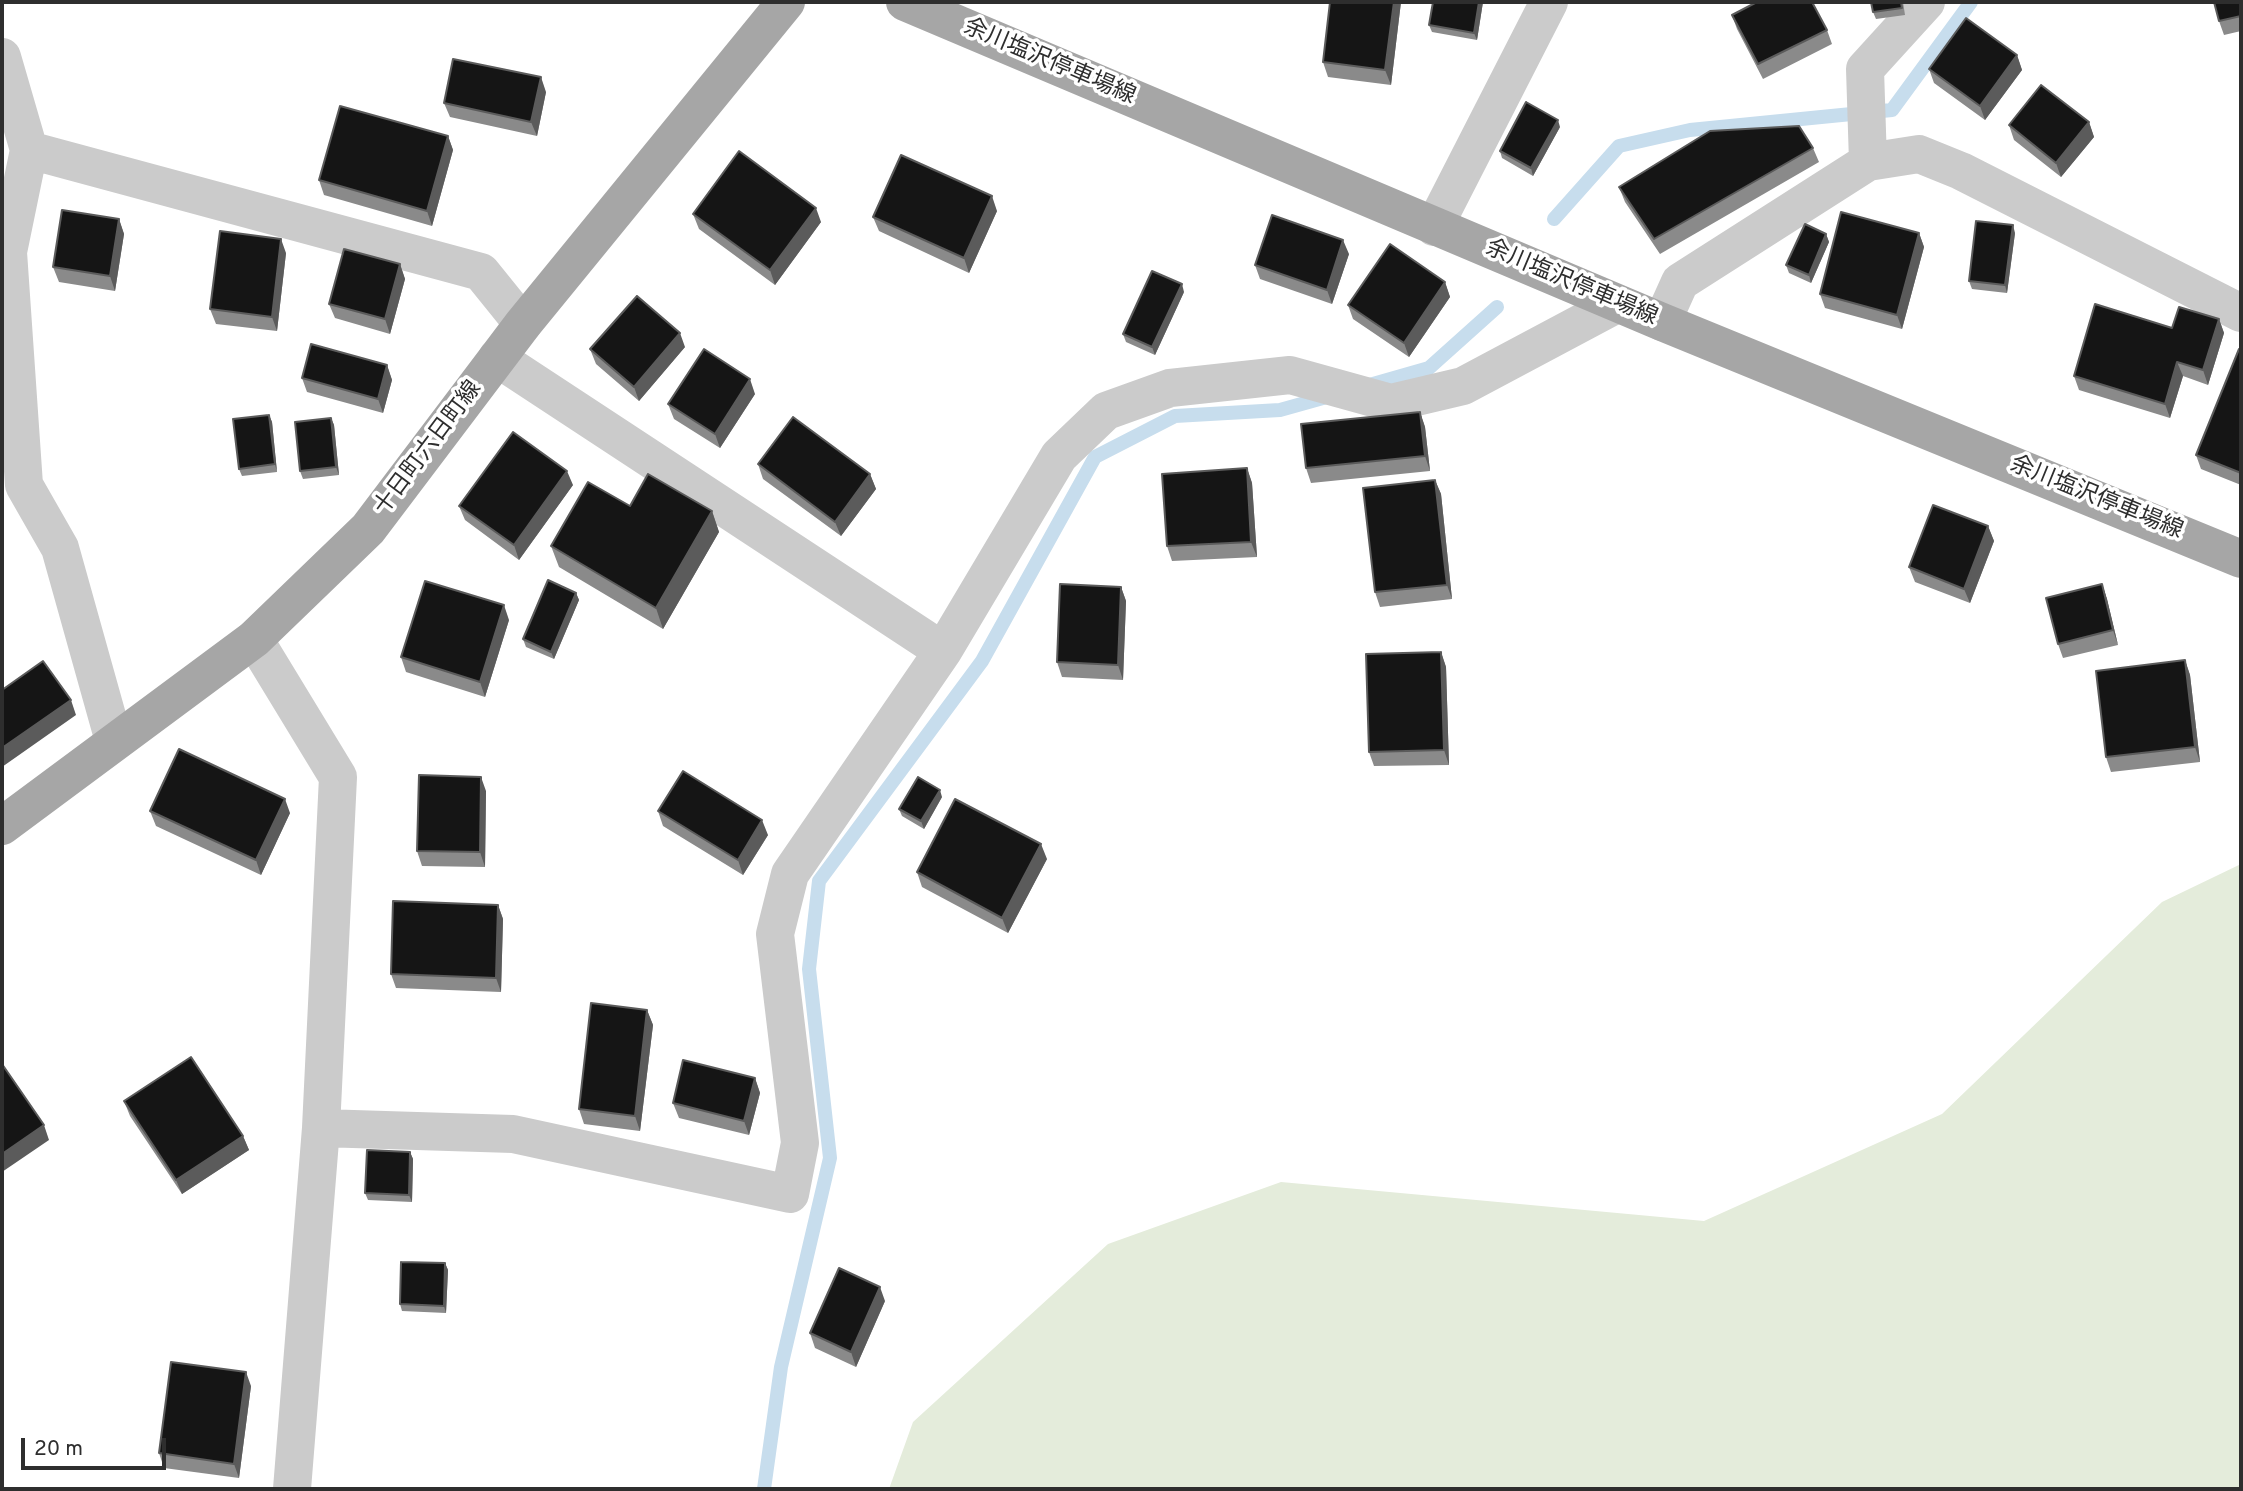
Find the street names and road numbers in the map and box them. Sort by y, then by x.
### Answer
street label: 余川塩沢停車場線 [959,14,1139,112]
street label: 余川塩沢停車場線 [1481,235,1661,333]
street label: 十日町六日町線 [370,376,488,522]
street label: 余川塩沢停車場線 [2006,452,2186,546]

